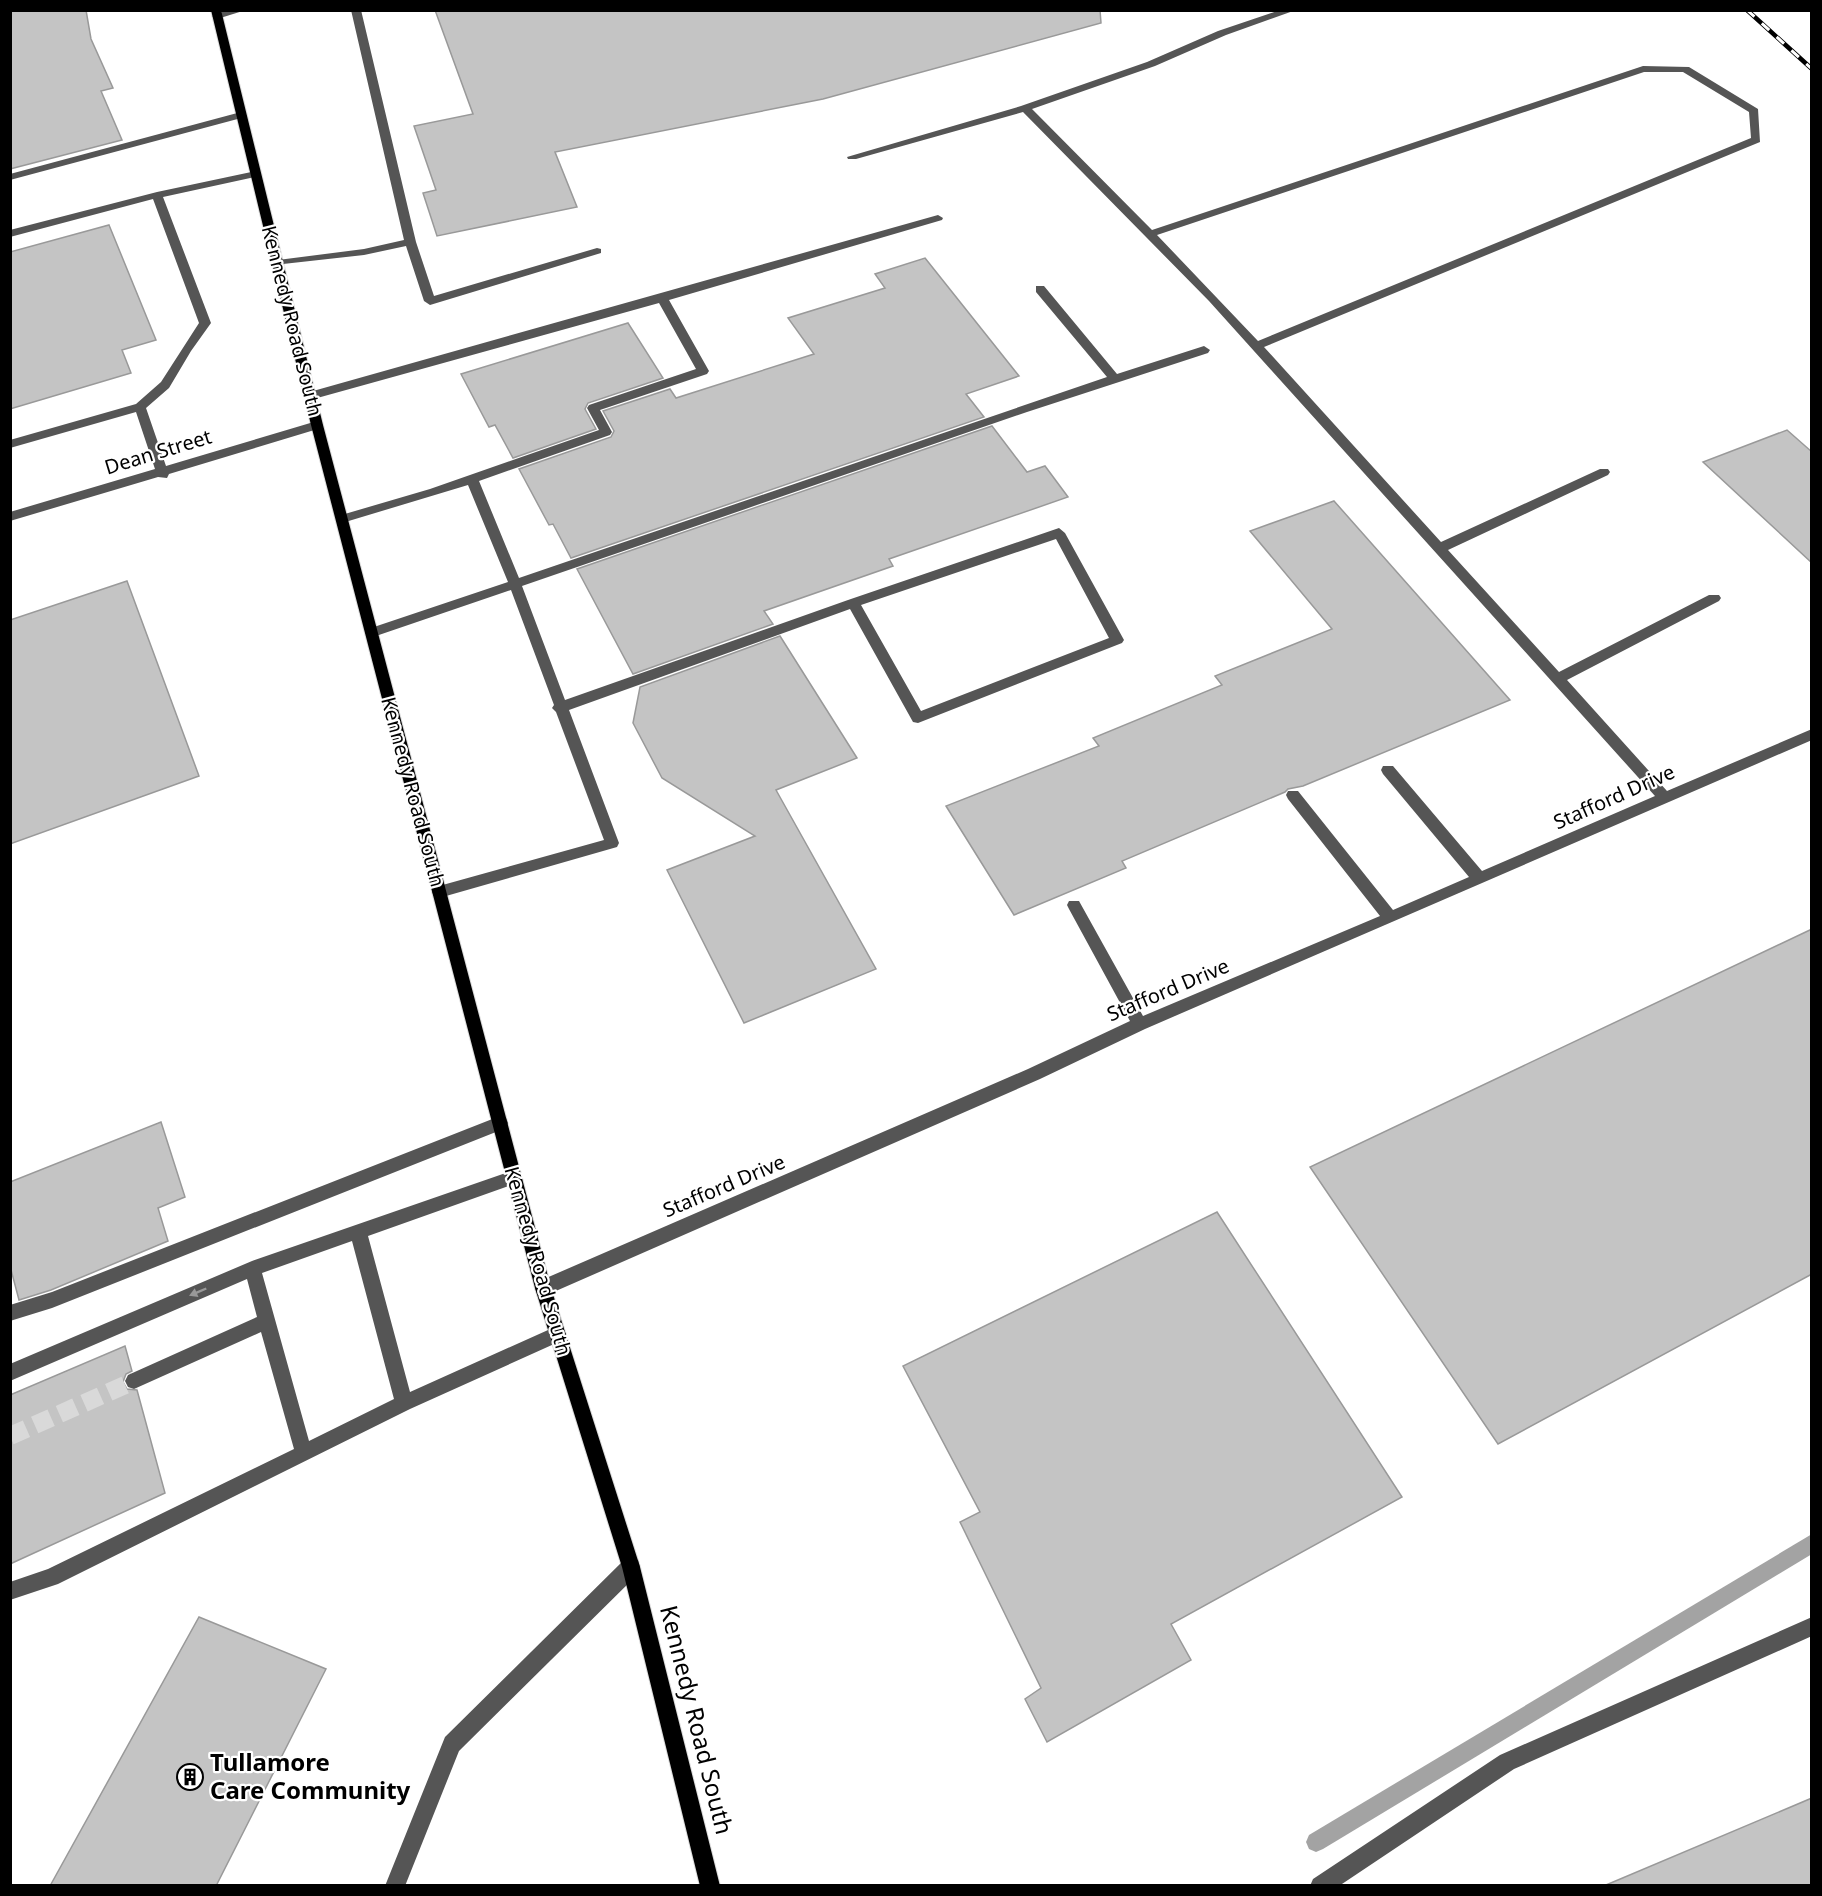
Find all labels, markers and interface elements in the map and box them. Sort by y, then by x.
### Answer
street label: Kennedy Road South [256,223,329,419]
street label: Dean Street [101,422,215,481]
street label: Kennedy Road South [375,694,452,890]
street label: Stafford Drive [1549,758,1679,835]
street label: Stafford Drive [1103,952,1233,1027]
street label: Stafford Drive [659,1148,789,1223]
street label: Kennedy Road South [499,1163,578,1359]
one-way arrow [189,1288,207,1298]
street label: Kennedy Road South [653,1602,742,1838]
place label: Tullamore Care Community [210,1745,411,1806]
building icon: Tullamore Care Community [175,1762,205,1792]

